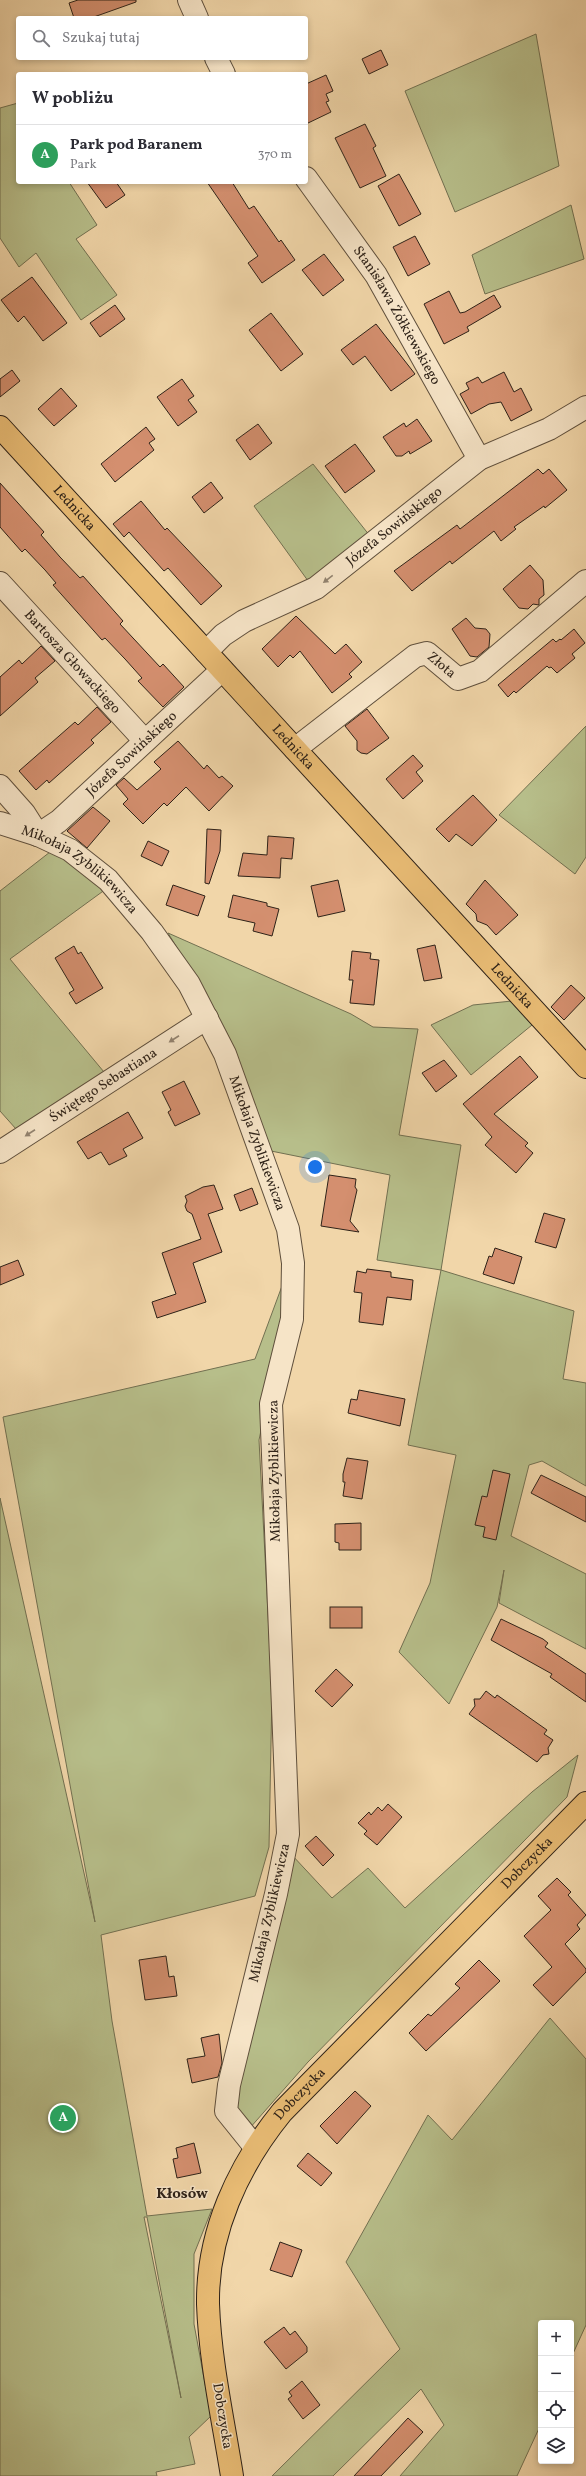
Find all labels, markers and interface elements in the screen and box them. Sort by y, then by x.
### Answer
search box [16,16,308,60]
icon: search [30,27,52,49]
text: Szukaj tutaj [62,28,140,49]
text: W pobliżu [32,87,113,110]
text: Park pod Baranem [70,135,203,156]
text: A [40,146,50,164]
text: 370 m [258,146,292,164]
text: Park [70,156,97,174]
street label: Stanisława Żółkiewskiego [349,242,445,388]
street label: Lednicka [49,481,100,535]
street label: Józefa Sowińskiego [342,482,446,570]
one-way arrow [323,575,334,583]
street label: Bartosza Głowackiego [20,606,125,718]
street label: Złota [423,647,460,683]
street label: Józefa Sowińskiego [82,707,181,801]
street label: Lednicka [267,720,319,774]
street label: Mikołaja Zyblikiewicza [19,821,142,918]
street label: Lednicka [486,959,538,1013]
one-way arrow [168,1036,180,1043]
street label: Świętego Sebastiana [45,1043,161,1127]
street label: Mikołaja Zyblikiewicza [224,1073,290,1213]
one-way arrow [24,1129,35,1137]
your location [305,1157,325,1177]
street label: Mikołaja Zyblikiewicza [264,1400,286,1542]
street label: Dobczycka [497,1833,557,1893]
street label: Mikołaja Zyblikiewicza [245,1842,295,1984]
street label: Dobczycka [270,2064,330,2124]
pin: A [50,2103,76,2133]
district label: Kłosów [156,2184,208,2205]
map controls [538,2320,574,2464]
button: + [538,2320,574,2356]
button: − [538,2356,574,2392]
street label: Dobczycka [207,2382,237,2450]
button: locate [538,2392,574,2428]
button: layers [538,2428,574,2464]

